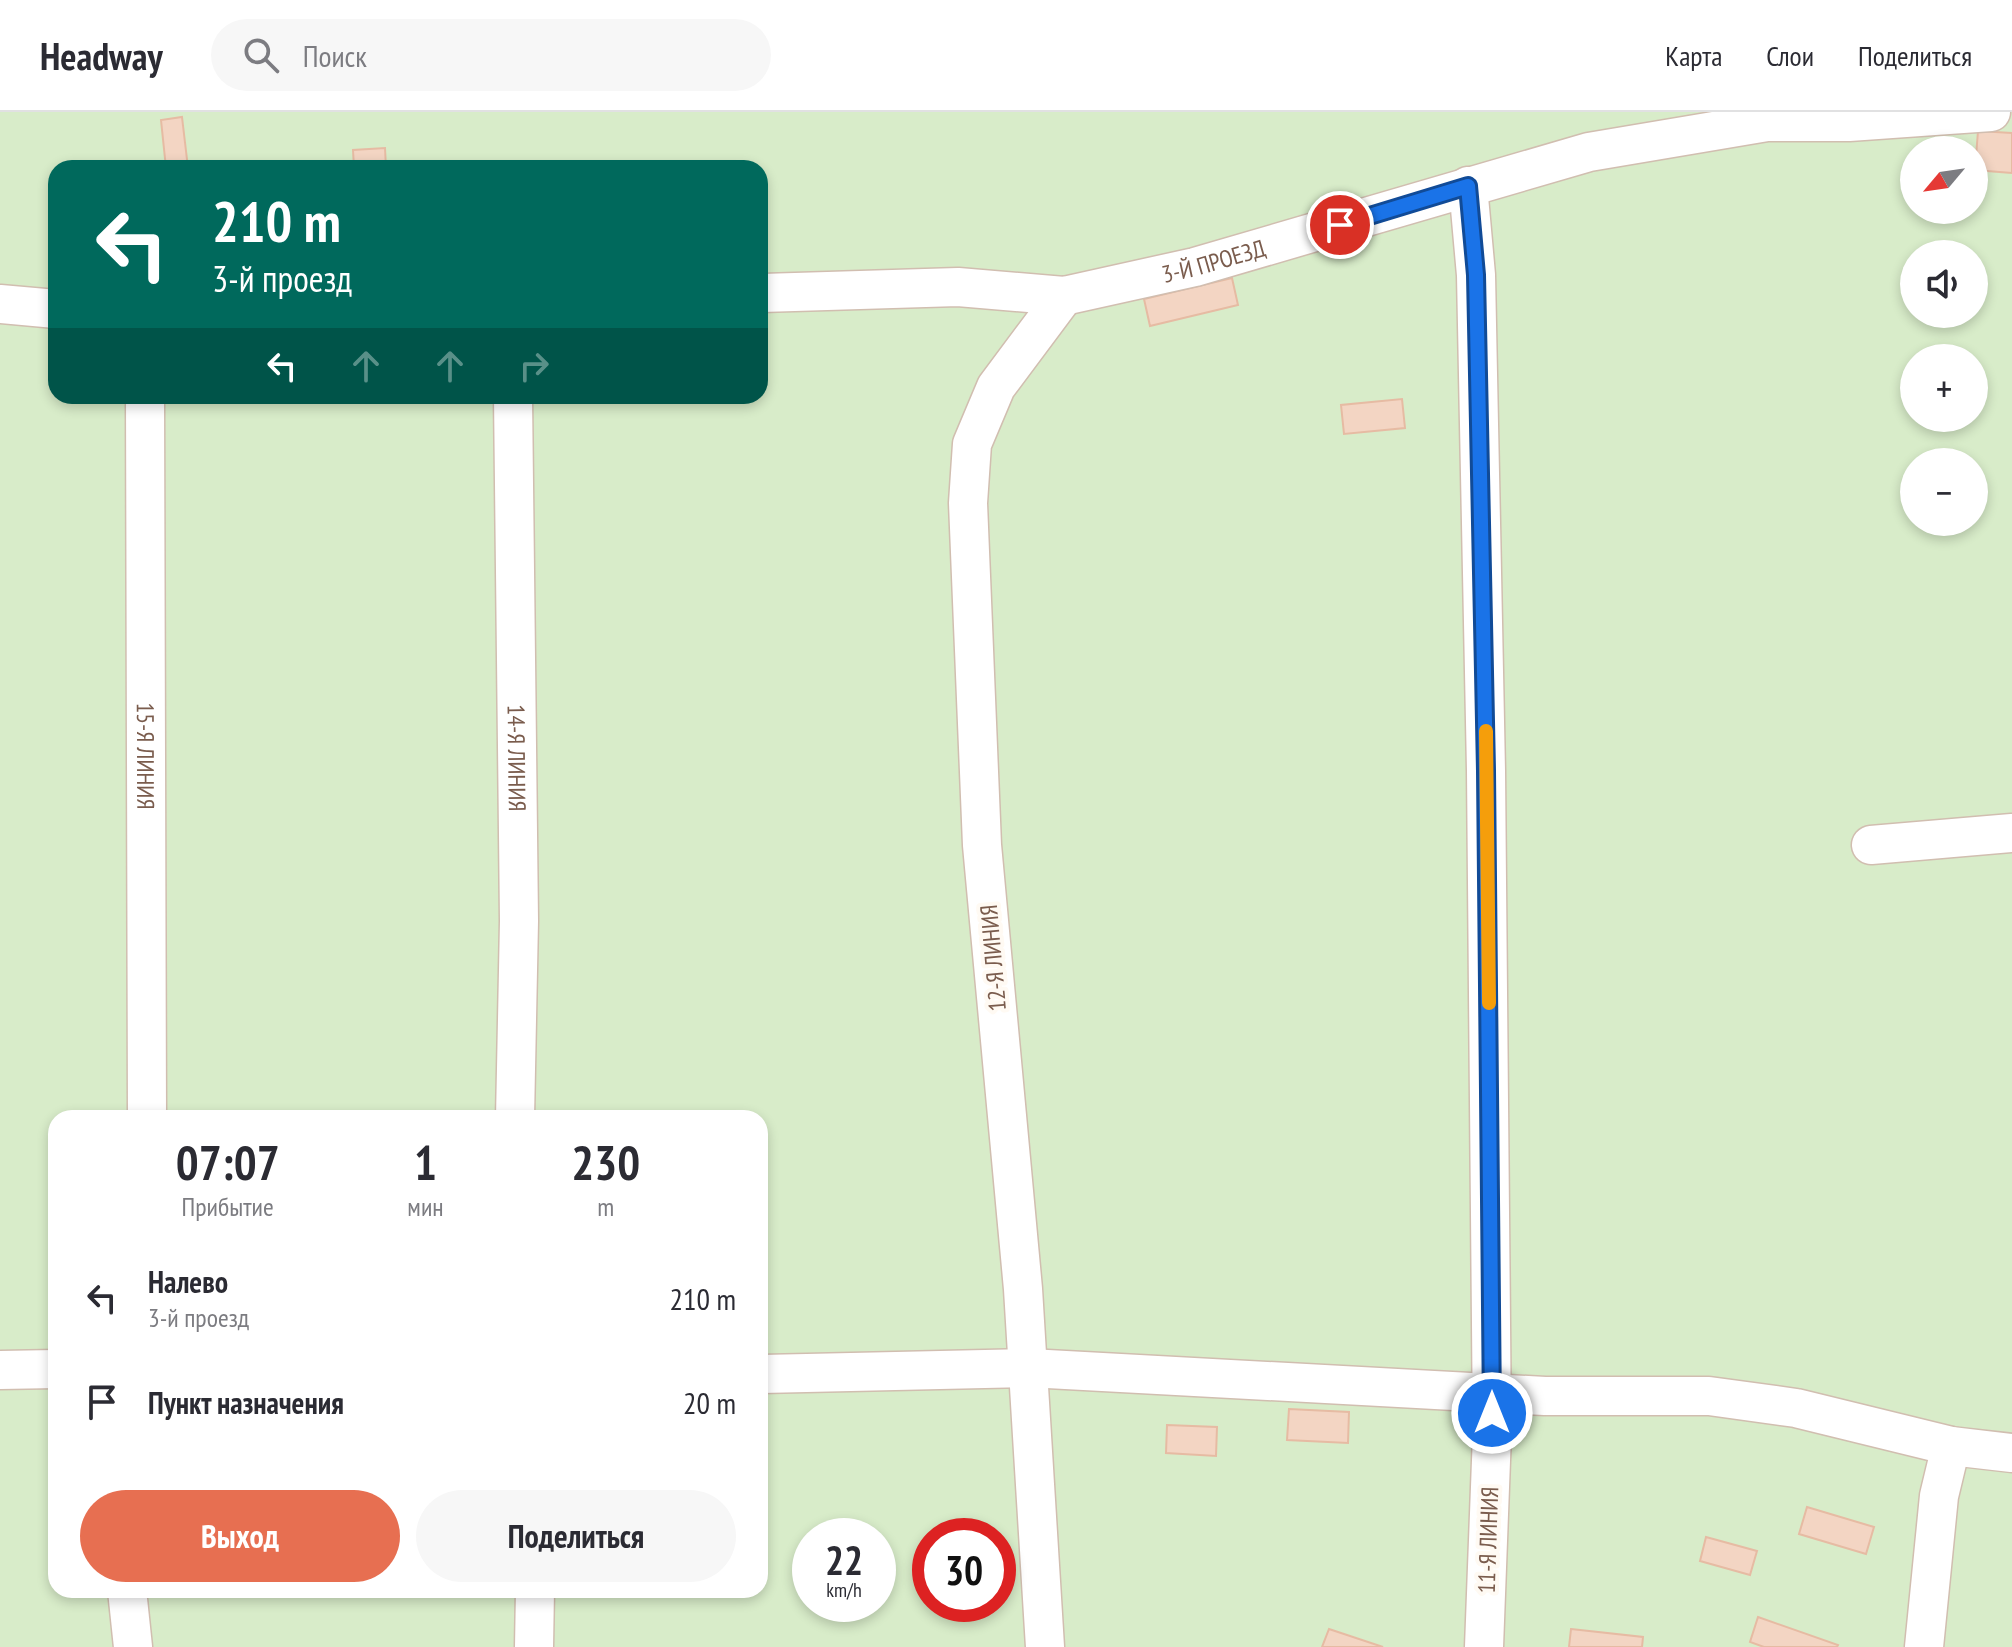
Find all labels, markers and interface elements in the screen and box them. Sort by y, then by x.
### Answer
search box [211,19,771,91]
text: Headway [40,31,163,80]
icon: search [239,33,283,77]
text: Поиск [303,36,367,75]
text: Карта [1665,37,1722,74]
text: Слои [1766,37,1814,74]
text: Поделиться [1858,37,1972,74]
north arrow [1900,136,1988,224]
map controls [1900,136,1988,536]
text: 210 m [212,185,341,257]
pin [1306,191,1374,259]
icon: left [80,192,184,296]
icon: arrive [1318,203,1362,247]
street label: 3-Й ПРОЕЗД [1159,232,1269,289]
button: sound [1900,240,1988,328]
text: 3-й проезд [212,255,352,302]
icon: left [260,344,304,388]
icon: ahead [344,344,388,388]
icon: ahead [428,344,472,388]
icon: right [512,344,556,388]
button: + [1900,344,1988,432]
button: − [1900,448,1988,536]
street label: 15-Я ЛИНИЯ [130,702,162,810]
street label: 14-Я ЛИНИЯ [501,704,533,812]
street label: 12-Я ЛИНИЯ [973,903,1013,1013]
text: 07:07 [176,1131,280,1193]
text: 1 [414,1131,437,1193]
text: 230 [571,1131,640,1193]
text: Прибытие [182,1190,274,1223]
text: мин [407,1190,444,1223]
text: m [597,1190,614,1223]
text: Налево [148,1262,228,1301]
icon: left [80,1276,124,1320]
text: 210 m [670,1279,736,1318]
text: 3-й проезд [148,1301,249,1334]
position arrow [1450,1371,1534,1455]
icon: arrive [80,1380,124,1424]
text: Пункт назначения [148,1383,344,1422]
text: 20 m [683,1383,736,1422]
street label: 11-Я ЛИНИЯ [1471,1486,1505,1594]
button: Выход [80,1490,400,1582]
button: Поделиться [416,1490,736,1582]
speed limit sign: 30 [912,1518,1016,1622]
text: 22 [825,1534,863,1586]
text: km/h [826,1577,862,1603]

